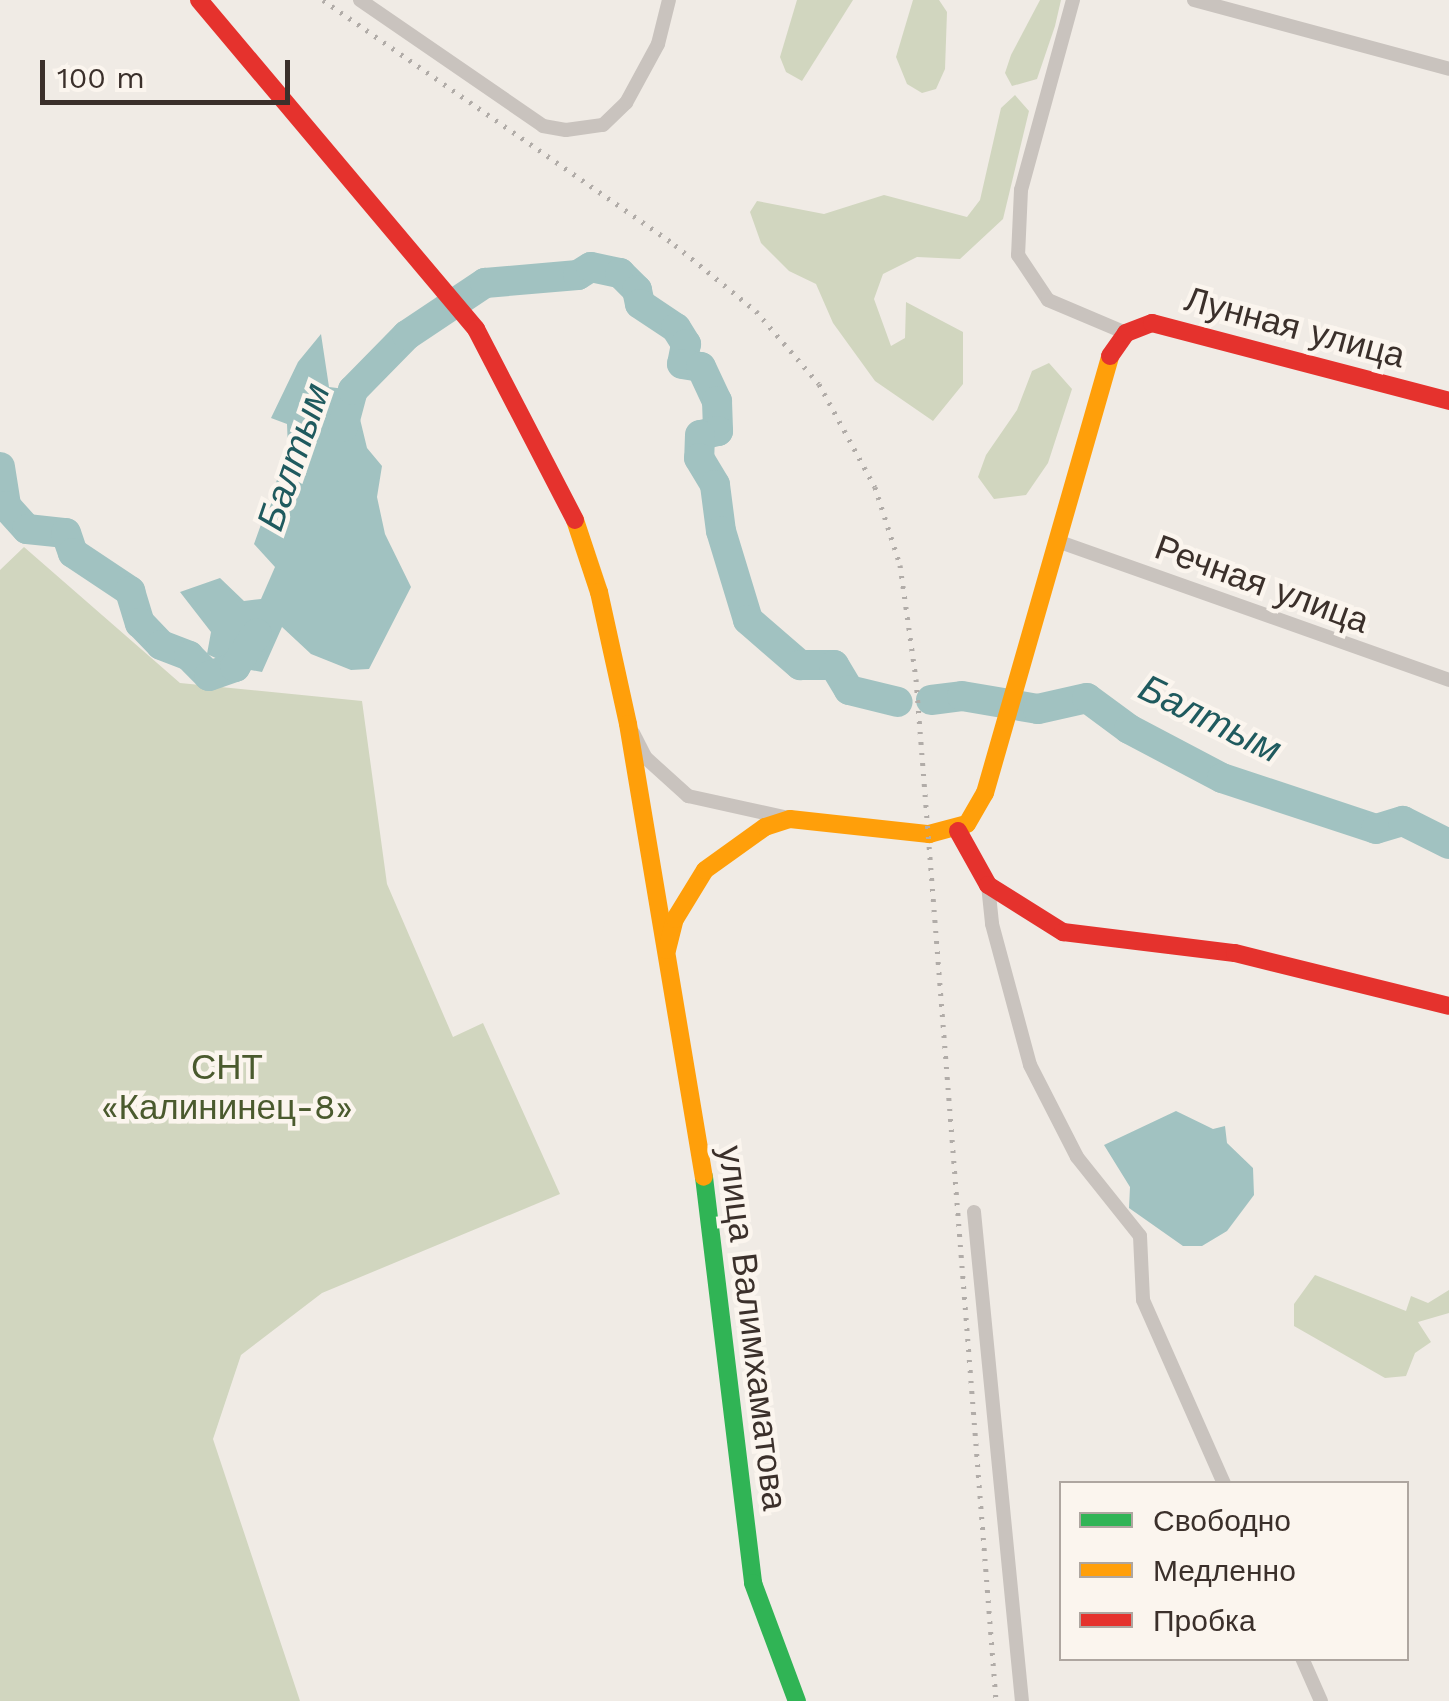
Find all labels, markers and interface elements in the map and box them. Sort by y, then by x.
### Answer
scale bar [45,40,295,102]
text: 100 m [57,60,145,95]
street label: Лунная улица [1180,277,1410,377]
water label: Балтым [248,377,340,537]
street label: Речная улица [1149,526,1375,642]
water label: Балтым [1131,665,1289,773]
park label: СНТ «Калининец-8» [101,1046,353,1128]
street label: улица Валимхаматова [710,1143,796,1513]
legend [1059,1481,1409,1661]
text: Свободно [1153,1503,1291,1538]
text: Медленно [1153,1553,1296,1588]
text: Пробка [1153,1603,1256,1638]

